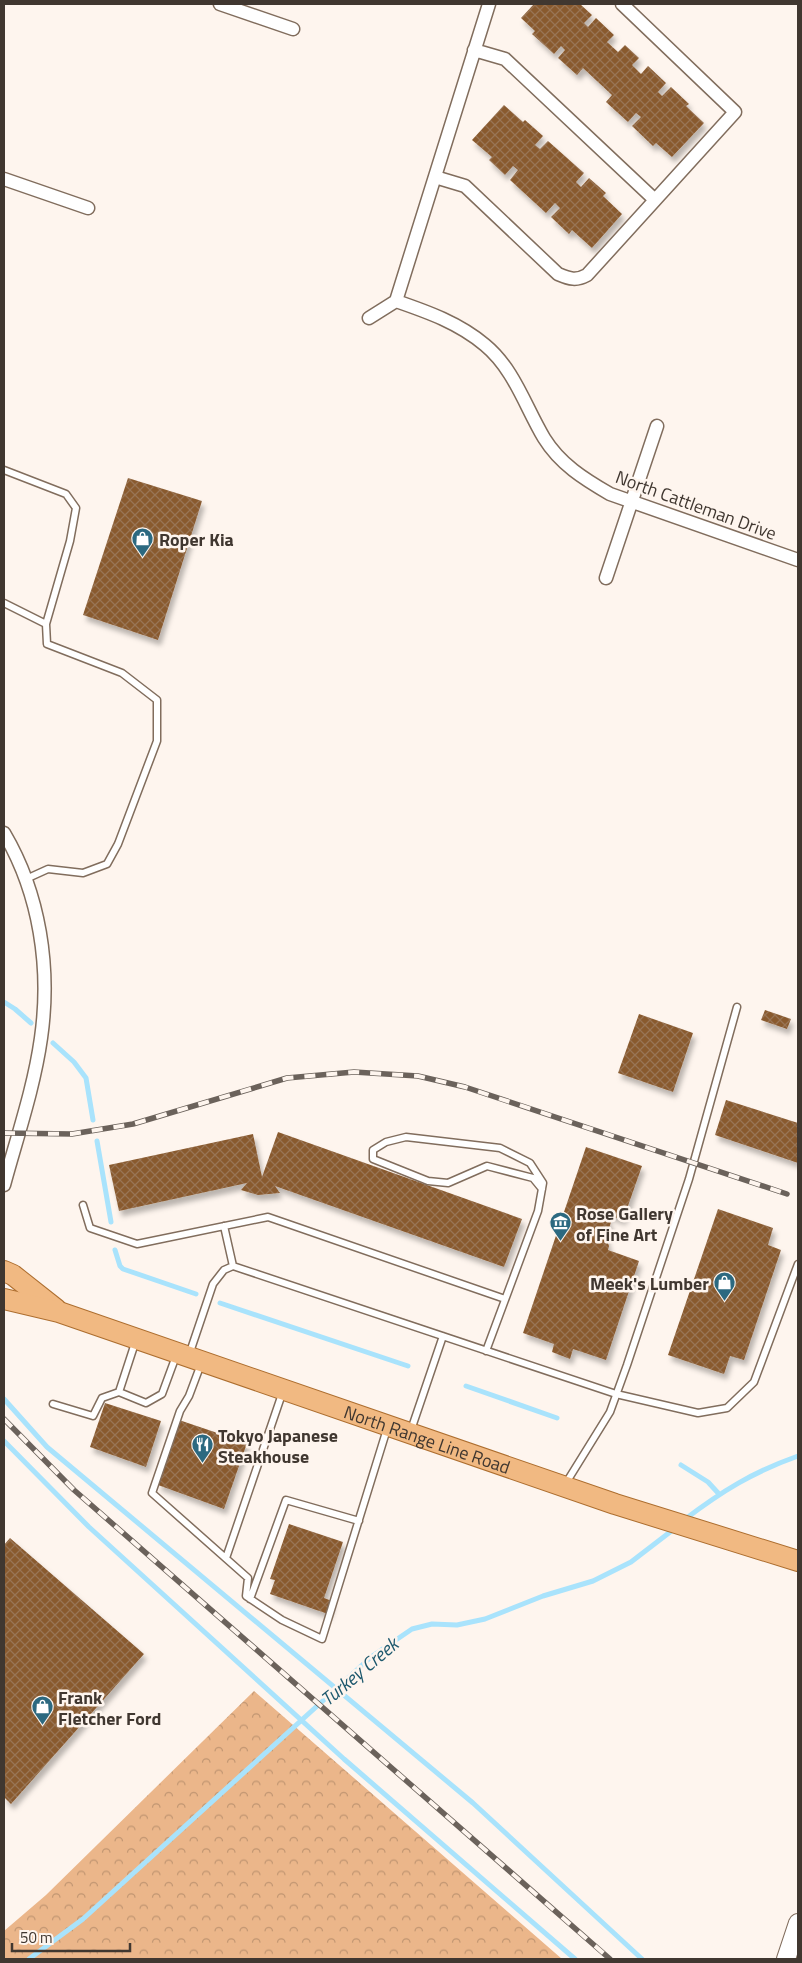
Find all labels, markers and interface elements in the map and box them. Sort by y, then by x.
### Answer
street label: North Cattleman Drive [612,463,780,547]
place label: Roper Kia [159,526,234,553]
shop icon: Roper Kia [131,527,155,558]
place label: Rose Gallery of Fine Art [576,1200,673,1248]
museum icon: Rose Gallery of Fine Art [548,1211,572,1242]
place label: Meek's Lumber [590,1270,709,1297]
shop icon: Meek's Lumber [713,1271,737,1302]
street label: North Range Line Road [340,1398,514,1480]
place label: Tokyo Japanese Steakhouse [218,1422,338,1470]
restaurant icon: Tokyo Japanese Steakhouse [190,1433,214,1464]
water label: Turkey Creek [314,1628,406,1712]
place label: Frank Fletcher Ford [58,1684,161,1732]
shop icon: Frank Fletcher Ford [30,1695,54,1726]
scale bar [12,1920,130,1952]
text: 50 m [20,1926,53,1949]

